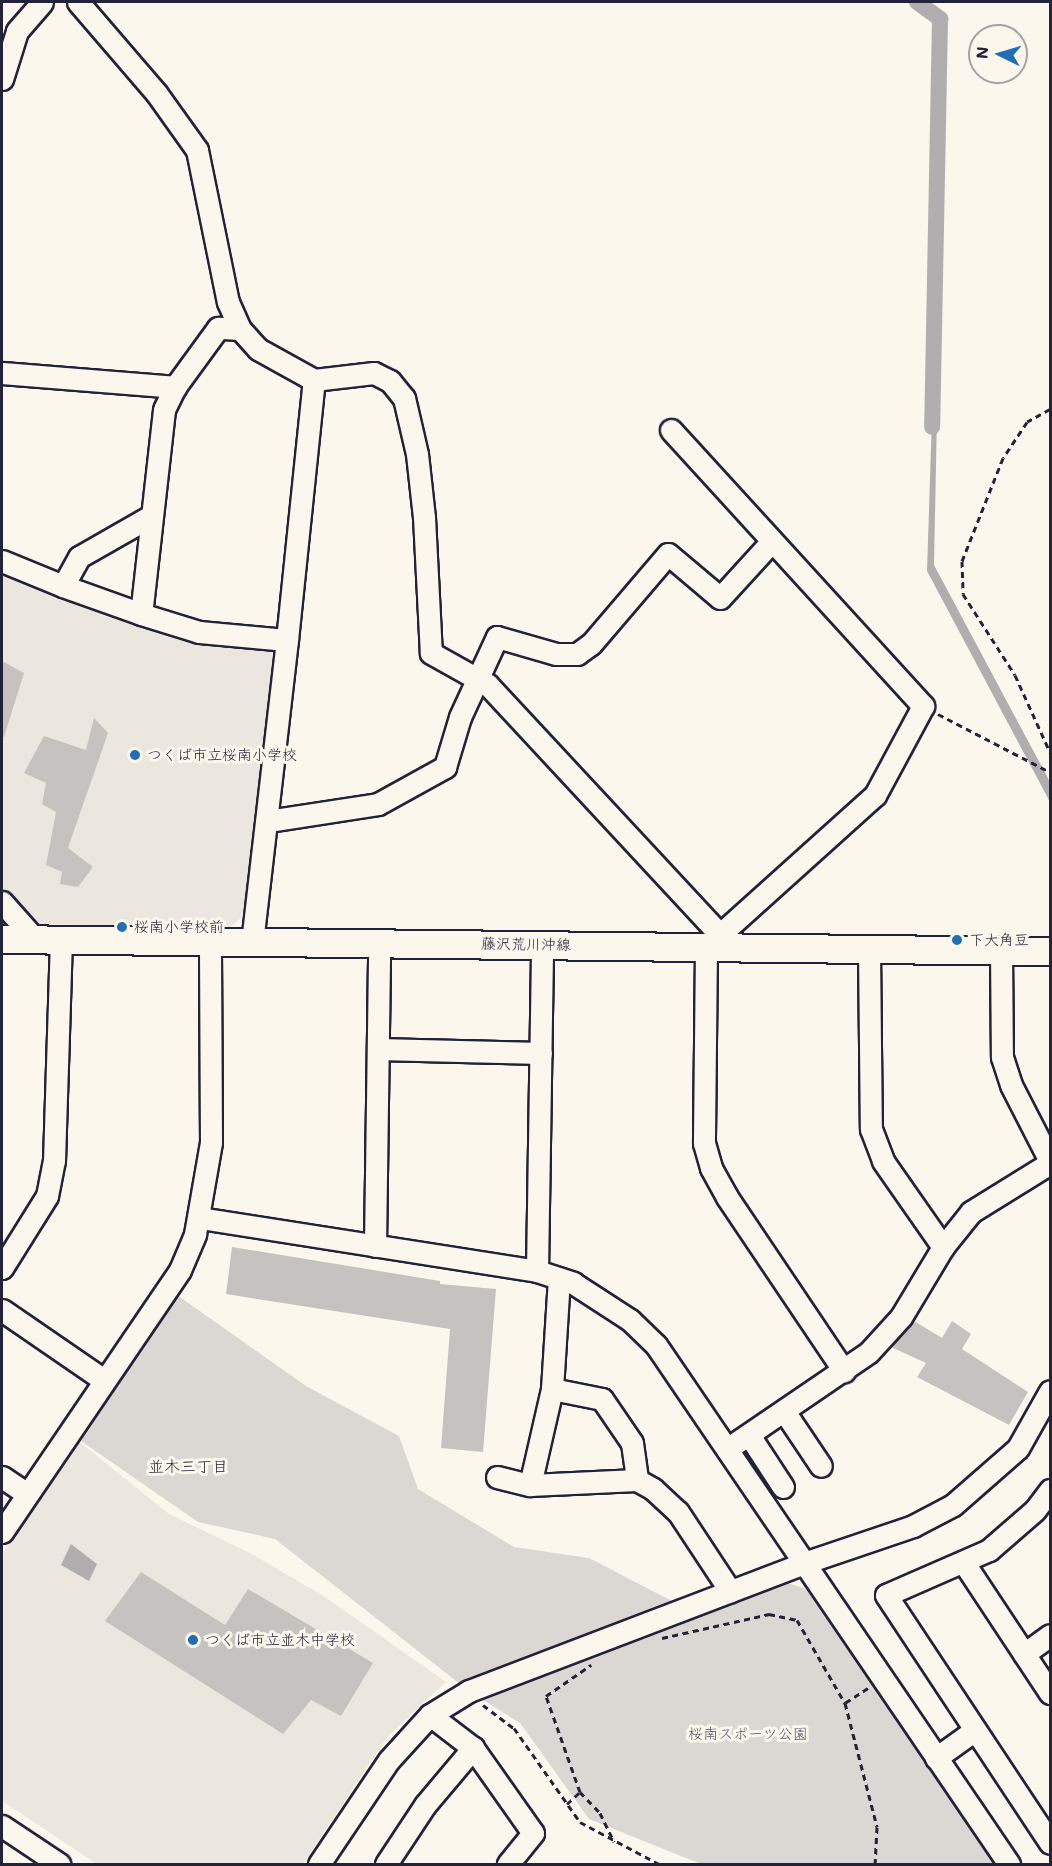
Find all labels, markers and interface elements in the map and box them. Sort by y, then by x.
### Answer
north arrow [968,24,1028,84]
text: N [971,46,993,60]
place label: つくば市立桜南小学校 [147,746,297,764]
marker: つくば市立桜南小学校 [128,748,142,762]
place label: 桜南小学校前 [134,918,224,936]
marker: 桜南小学校前 [115,920,129,934]
place label: 下大角豆 [969,931,1029,949]
marker: 下大角豆 [950,933,964,947]
street label: 藤沢荒川沖線 [481,934,571,954]
district label: 並木三丁目 [148,1456,228,1476]
place label: つくば市立並木中学校 [205,1631,355,1649]
marker: つくば市立並木中学校 [186,1633,200,1647]
park label: 桜南スポーツ公園 [688,1725,808,1743]

